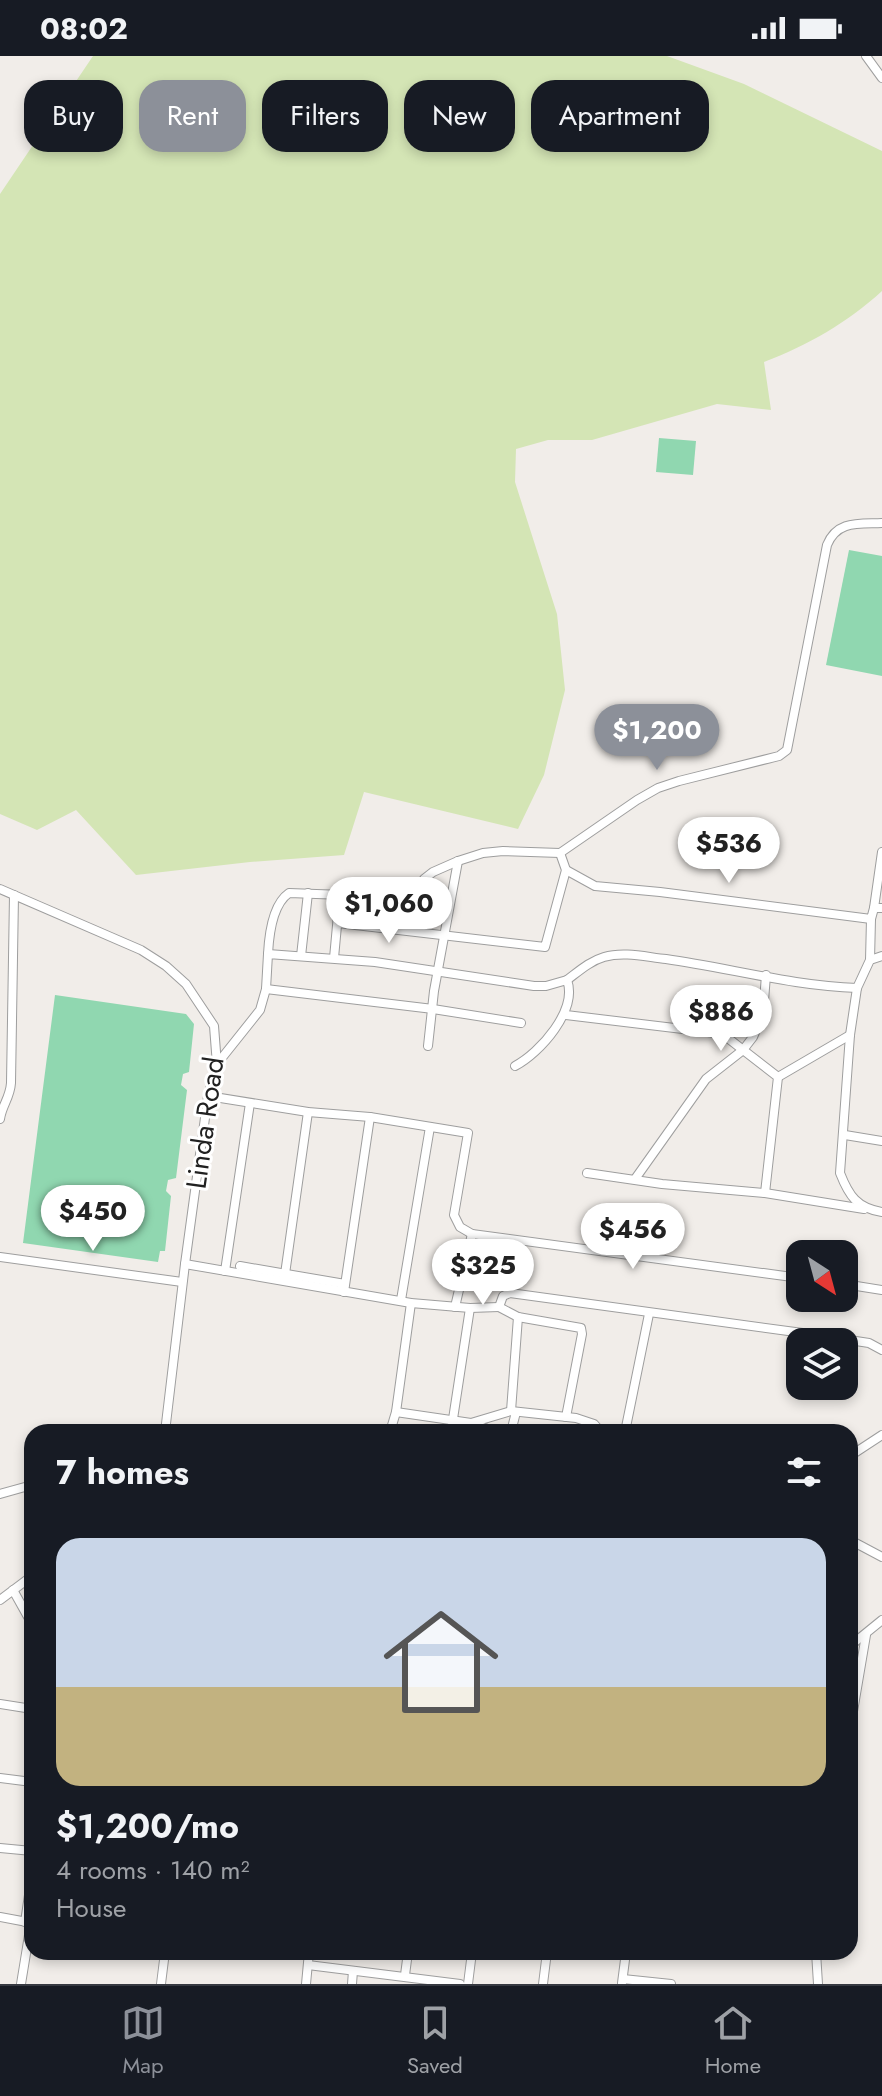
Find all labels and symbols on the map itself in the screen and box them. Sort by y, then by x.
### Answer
pin: $1,200 [592,704,722,772]
pin: $536 [682,817,776,885]
pin: $1,060 [324,877,454,945]
pin: $886 [674,985,768,1053]
street label: Linda Road [175,1054,235,1192]
pin: $450 [46,1185,140,1253]
pin: $456 [586,1203,680,1271]
pin: $325 [436,1239,530,1307]
north arrow [786,1240,858,1312]

